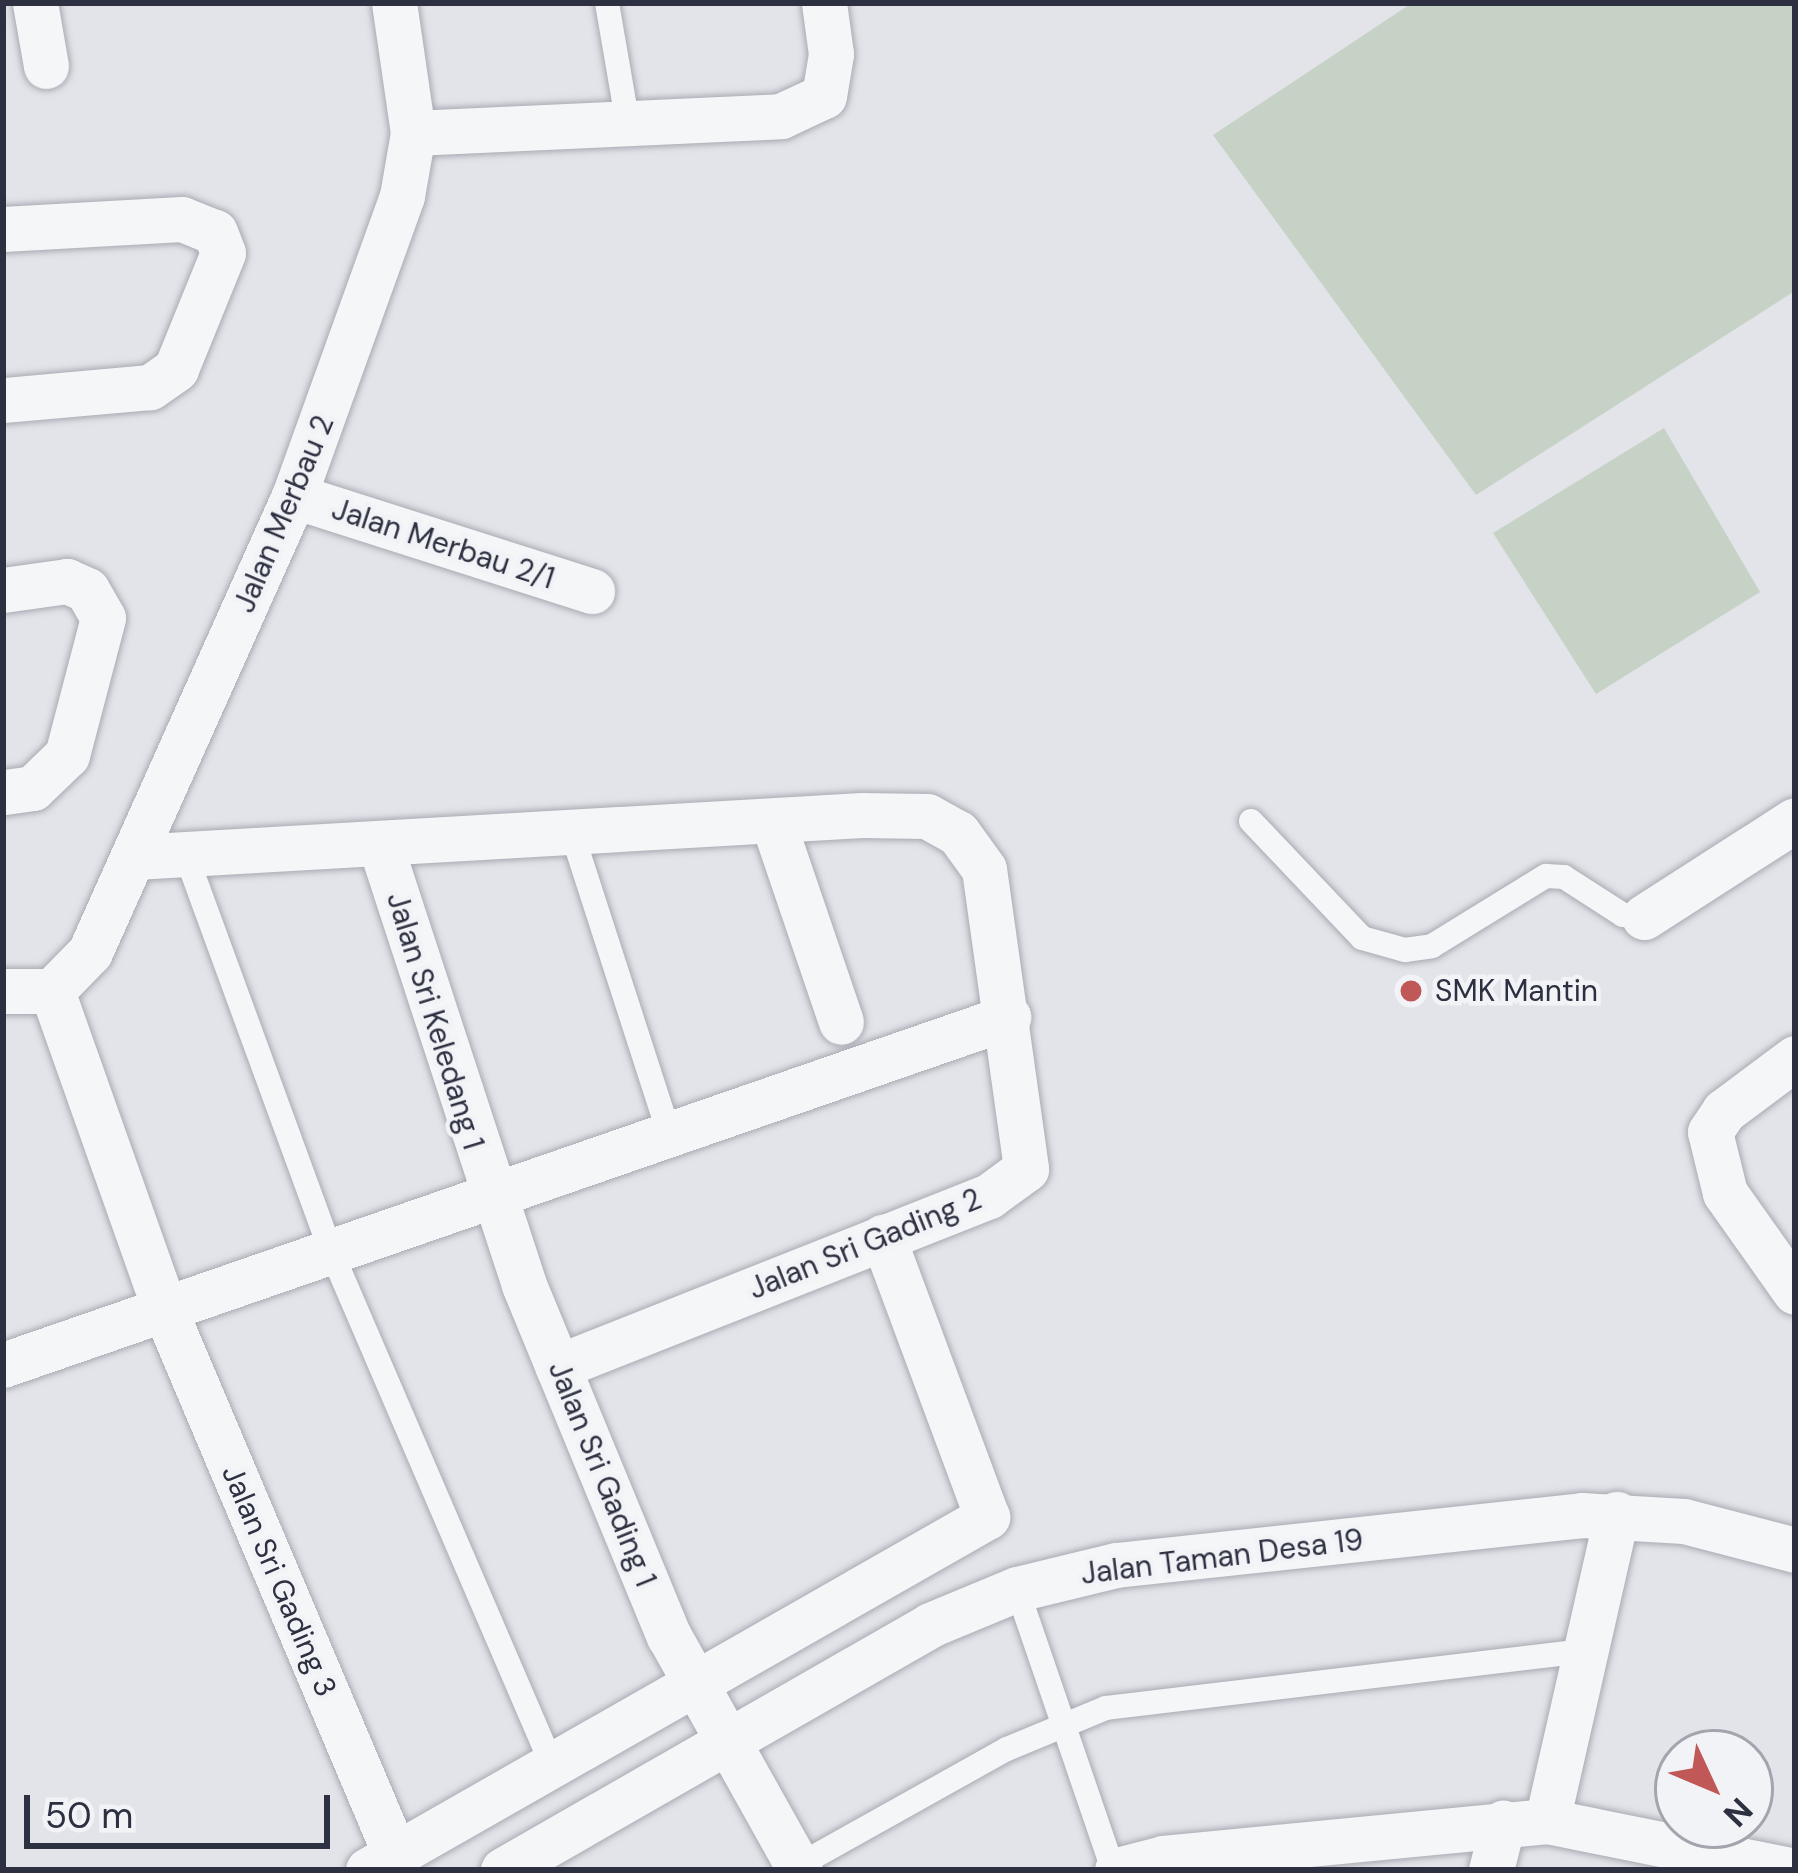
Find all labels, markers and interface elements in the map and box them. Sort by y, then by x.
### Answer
street label: Jalan Merbau 2 [226,410,342,618]
street label: Jalan Merbau 2/1 [327,491,559,597]
street label: Jalan Sri Keledang 1 [379,888,491,1154]
place label: SMK Mantin [1435,973,1598,1009]
marker: SMK Mantin [1398,978,1424,1004]
street label: Jalan Sri Gading 2 [744,1181,986,1307]
street label: Jalan Sri Gading 1 [540,1356,664,1592]
street label: Jalan Sri Gading 3 [214,1460,344,1702]
street label: Jalan Taman Desa 19 [1079,1522,1365,1592]
north arrow [1654,1729,1774,1849]
scale bar [30,1771,336,1845]
text: N [1714,1789,1762,1836]
text: 50 m [45,1792,133,1839]

